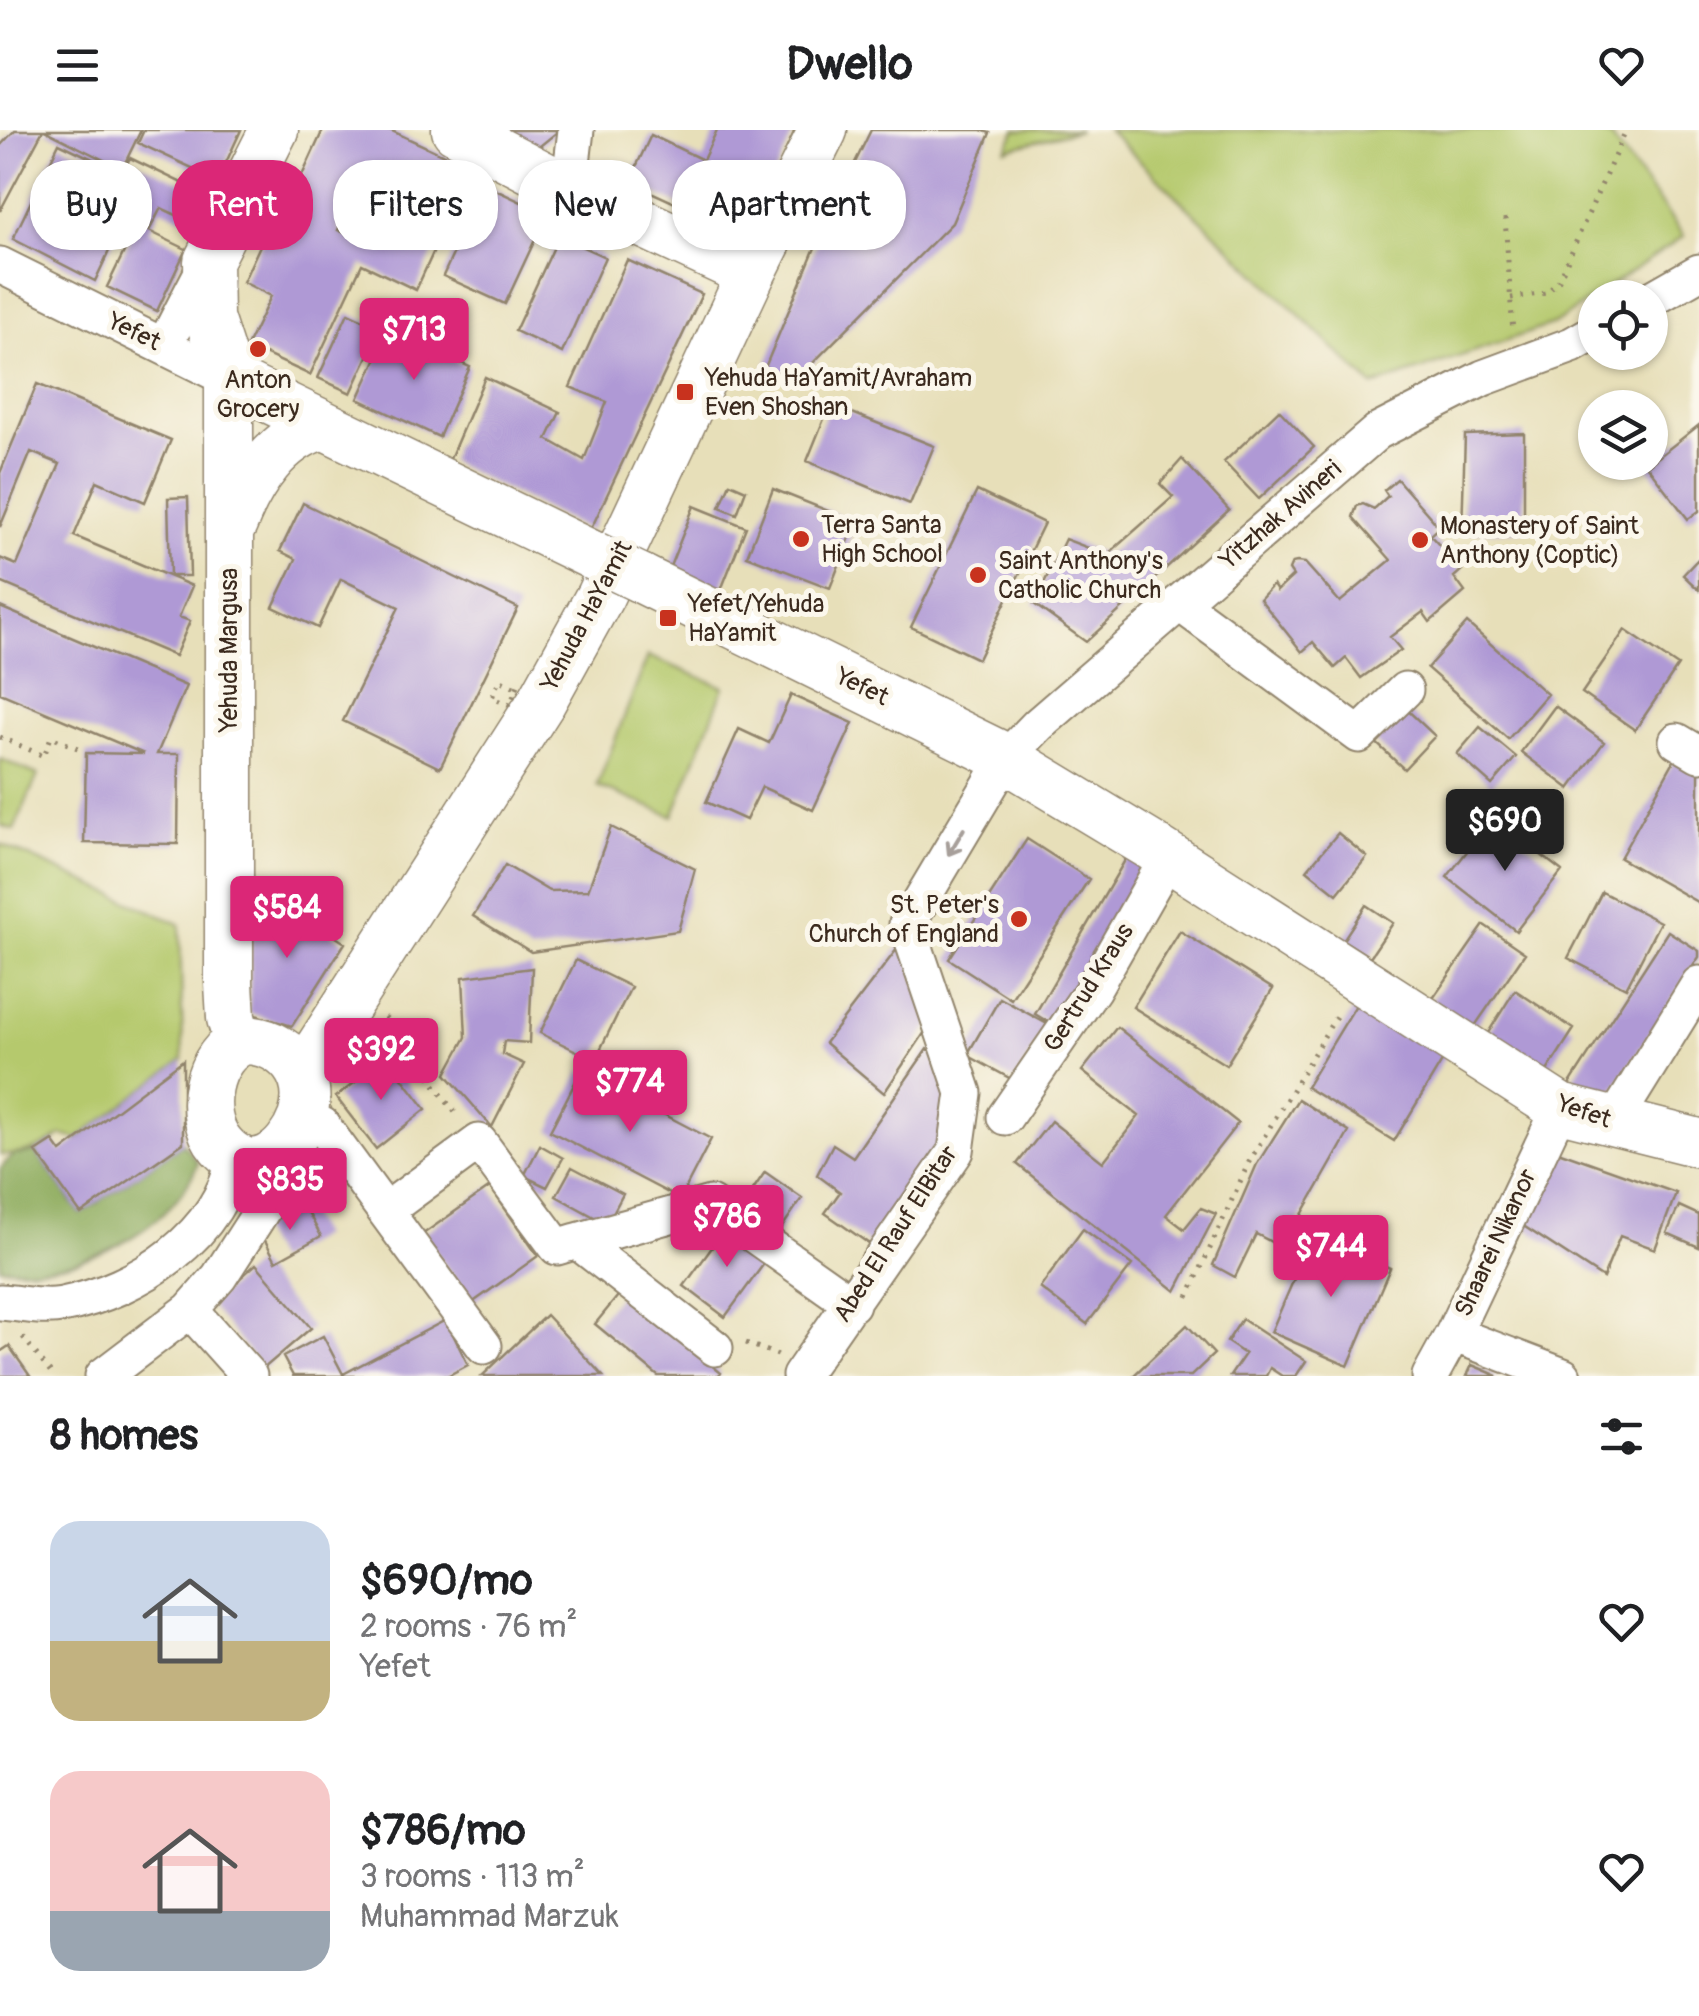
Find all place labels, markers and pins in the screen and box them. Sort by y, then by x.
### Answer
pin: $713 [355,298,473,383]
marker: Anton Grocery [247,338,269,360]
place label: Yehuda HaYamit/Avraham Even Shoshan [704,363,972,423]
place label: Anton Grocery [216,365,300,425]
marker: Yehuda HaYamit/Avraham Even Shoshan [674,381,696,403]
place label: Terra Santa High School [821,510,943,570]
place label: Monastery of Saint Anthony (Coptic) [1440,511,1640,571]
marker: Terra Santa High School [790,528,812,550]
marker: Monastery of Saint Anthony (Coptic) [1409,529,1431,551]
place label: Saint Anthony's Catholic Church [998,546,1163,606]
marker: Saint Anthony's Catholic Church [967,564,989,586]
place label: Yefet/Yehuda HaYamit [687,589,824,649]
marker: Yefet/Yehuda HaYamit [657,607,679,629]
pin: $690 [1446,789,1564,874]
pin: $584 [228,876,346,961]
place label: St. Peter's Church of England [809,890,999,950]
marker: St. Peter's Church of England [1008,908,1030,930]
pin: $392 [322,1018,440,1103]
pin: $774 [571,1050,689,1135]
pin: $835 [231,1148,349,1233]
pin: $786 [668,1185,786,1270]
pin: $744 [1272,1215,1390,1300]

